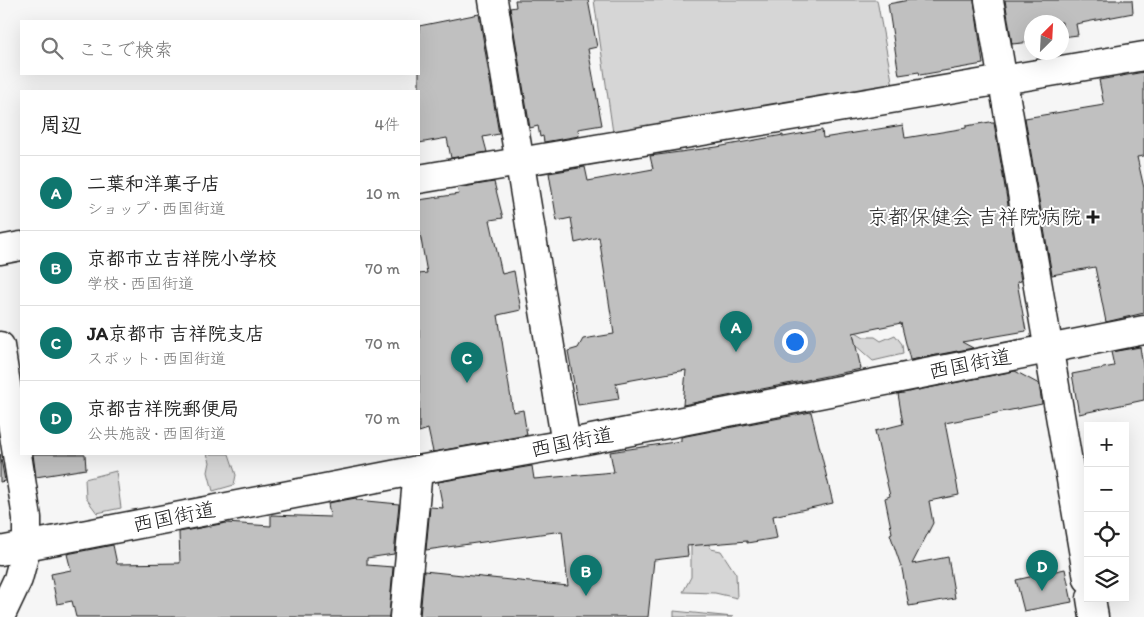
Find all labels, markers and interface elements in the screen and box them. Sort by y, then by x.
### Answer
north arrow [1024,15,1069,60]
search box [20,20,420,75]
icon: search [38,34,66,62]
text: ここで検索 [78,38,173,61]
text: 周辺 [40,112,82,137]
text: 4件 [374,115,400,134]
text: 二葉和洋菓子店 [87,172,220,195]
text: A [51,184,61,203]
text: 10 m [366,184,400,203]
text: ショップ · 西国街道 [87,199,225,218]
place label: 京都保健会 吉祥院病院 [867,204,1082,229]
marker: 京都保健会 吉祥院病院 [1086,210,1100,224]
text: 京都市立吉祥院小学校 [87,247,277,270]
text: B [51,259,61,278]
text: 70 m [365,259,400,278]
text: 学校 · 西国街道 [87,274,194,293]
pin: A [720,311,752,352]
text: JA京都市 吉祥院支店 [87,322,264,345]
your location [782,329,808,355]
text: C [51,334,61,353]
text: 70 m [365,334,400,353]
pin: C [451,342,483,383]
street label: 西国街道 [926,343,1014,384]
text: スポット · 西国街道 [87,349,226,368]
text: 京都吉祥院郵便局 [87,397,239,420]
text: D [51,409,61,428]
text: 70 m [365,409,400,428]
street label: 西国街道 [528,421,616,462]
map controls [1084,422,1129,602]
button: + [1084,422,1129,467]
text: 公共施設 · 西国街道 [87,424,226,443]
button: − [1084,467,1129,512]
street label: 西国街道 [130,496,218,537]
button: locate [1084,512,1129,557]
pin: D [1026,550,1058,591]
pin: B [570,555,602,596]
button: layers [1084,557,1129,602]

